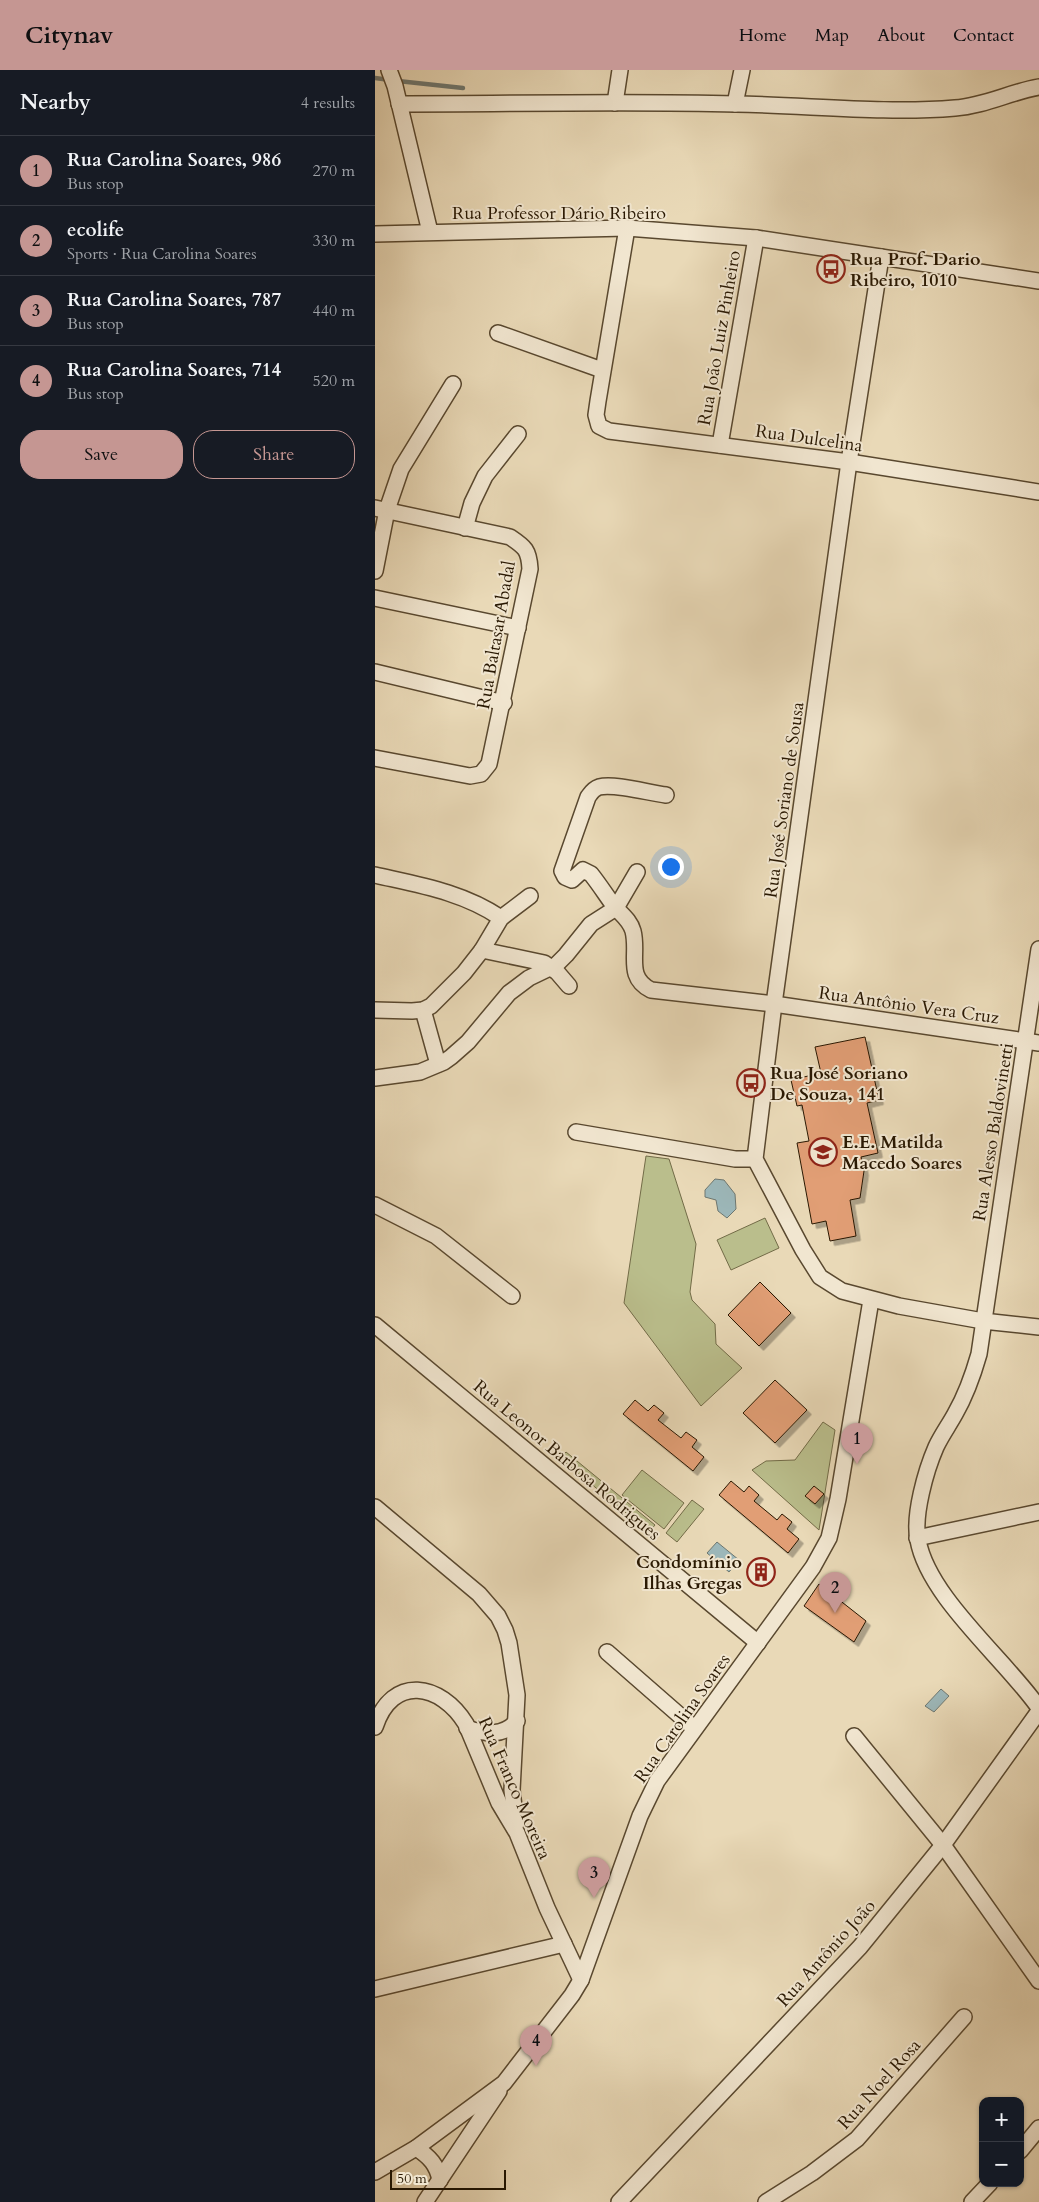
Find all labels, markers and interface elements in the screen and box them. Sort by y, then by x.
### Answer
text: Citynav [25,19,113,52]
text: Home [739,23,787,48]
text: Map [815,23,849,48]
text: About [877,23,925,48]
text: Contact [953,23,1014,48]
text: Nearby [20,88,91,117]
text: 4 results [301,92,355,114]
text: Rua Carolina Soares, 986 [67,147,281,173]
text: 1 [32,160,40,182]
text: 270 m [313,160,355,182]
text: Bus stop [67,173,124,195]
street label: Rua Professor Dário Ribeiro [452,201,666,226]
text: ecolife [67,217,124,243]
text: 2 [32,230,40,252]
text: 330 m [313,230,355,252]
text: Sports · Rua Carolina Soares [67,243,257,265]
place label: Rua Prof. Dario Ribeiro, 1010 [850,247,981,293]
street label: Rua João Luiz Pinheiro [692,248,747,428]
bus stop icon: Rua Prof. Dario Ribeiro, 1010 [816,254,846,284]
text: Rua Carolina Soares, 787 [67,287,281,313]
text: 3 [32,300,40,322]
text: 440 m [313,300,355,322]
text: Bus stop [67,313,124,335]
text: Rua Carolina Soares, 714 [67,357,281,383]
text: 4 [32,370,40,392]
text: 520 m [313,370,355,392]
text: Bus stop [67,383,124,405]
street label: Rua Dulcelina [754,419,864,458]
button: Save [20,430,183,479]
button: Share [193,430,355,479]
street label: Rua Baltasar Abadal [471,558,522,711]
street label: Rua José Soriano de Sousa [758,700,811,900]
your location [658,854,684,880]
street label: Rua Antônio Vera Cruz [817,980,1001,1031]
street label: Rua Alesso Baldovinetti [967,1041,1020,1223]
place label: Rua José Soriano De Souza, 141 [770,1061,908,1107]
bus stop icon: Rua José Soriano De Souza, 141 [736,1068,766,1098]
place label: E.E. Matilda Macedo Soares [842,1130,962,1176]
school or university icon: E.E. Matilda Macedo Soares [808,1137,838,1167]
street label: Rua Leonor Barbosa Rodrigues [468,1375,666,1546]
pin: 1 [841,1423,873,1464]
place label: Condomínio Ilhas Gregas [636,1550,742,1596]
building icon: Condomínio Ilhas Gregas [746,1557,776,1587]
pin: 2 [819,1572,851,1613]
street label: Rua Carolina Soares [628,1649,736,1788]
street label: Rua Franco Moreira [472,1713,557,1864]
pin: 3 [578,1857,610,1898]
street label: Rua Antônio João [771,1894,882,2012]
pin: 4 [520,2025,552,2066]
street label: Rua Noel Rosa [832,2034,927,2135]
map controls [979,2097,1024,2187]
button: + [979,2097,1024,2142]
button: − [979,2142,1024,2187]
scale bar [390,2167,506,2190]
text: 50 m [397,2169,427,2188]

